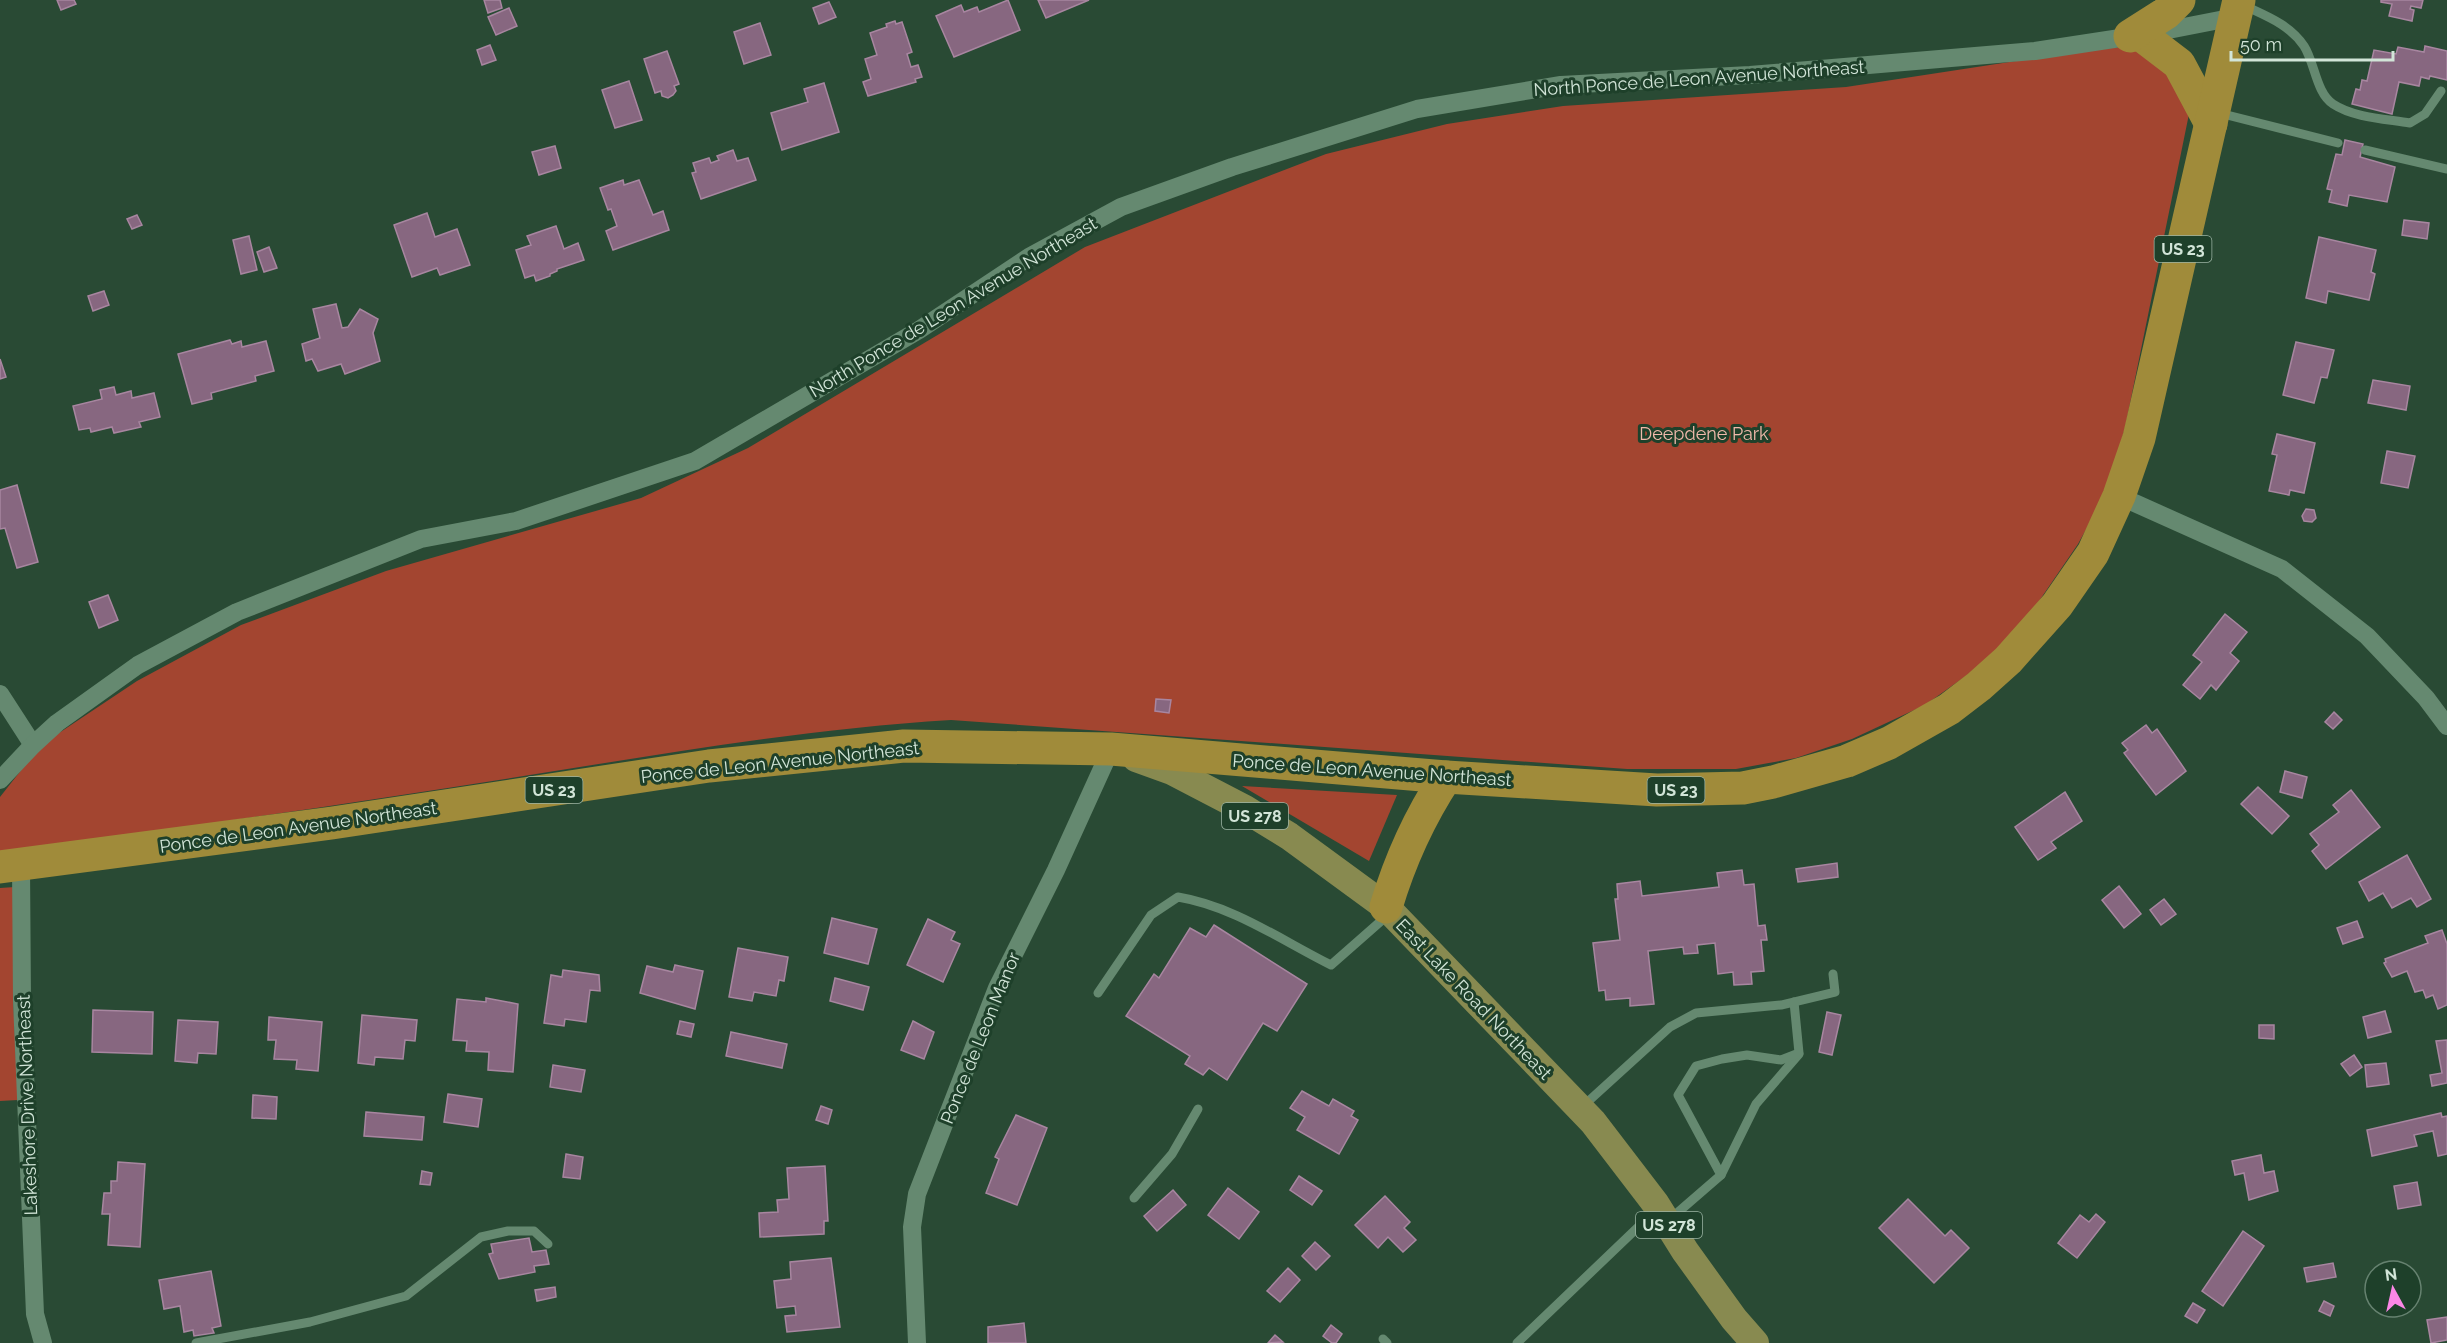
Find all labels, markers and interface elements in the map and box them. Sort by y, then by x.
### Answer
scale bar [2231,24,2393,62]
text: 50 m [2240,34,2282,55]
street label: North Ponce de Leon Avenue Northeast [1533,56,1865,100]
street label: North Ponce de Leon Avenue Northeast [805,213,1101,401]
road number: US 23 [2154,236,2212,262]
park label: Deepdene Park [1639,423,1769,444]
street label: Ponce de Leon Avenue Northeast [640,737,920,787]
street label: Ponce de Leon Avenue Northeast [1232,750,1512,790]
road number: US 23 [526,777,582,803]
road number: US 23 [1648,777,1704,803]
street label: Ponce de Leon Avenue Northeast [158,797,438,857]
road number: US 278 [1222,803,1288,829]
street label: East Lake Road Northeast [1392,914,1556,1084]
street label: Ponce de Leon Manor [936,949,1024,1127]
street label: Lakeshore Drive Northeast [13,994,41,1216]
road number: US 278 [1636,1212,1702,1238]
north arrow [2363,1259,2423,1319]
text: N [2384,1264,2398,1285]

